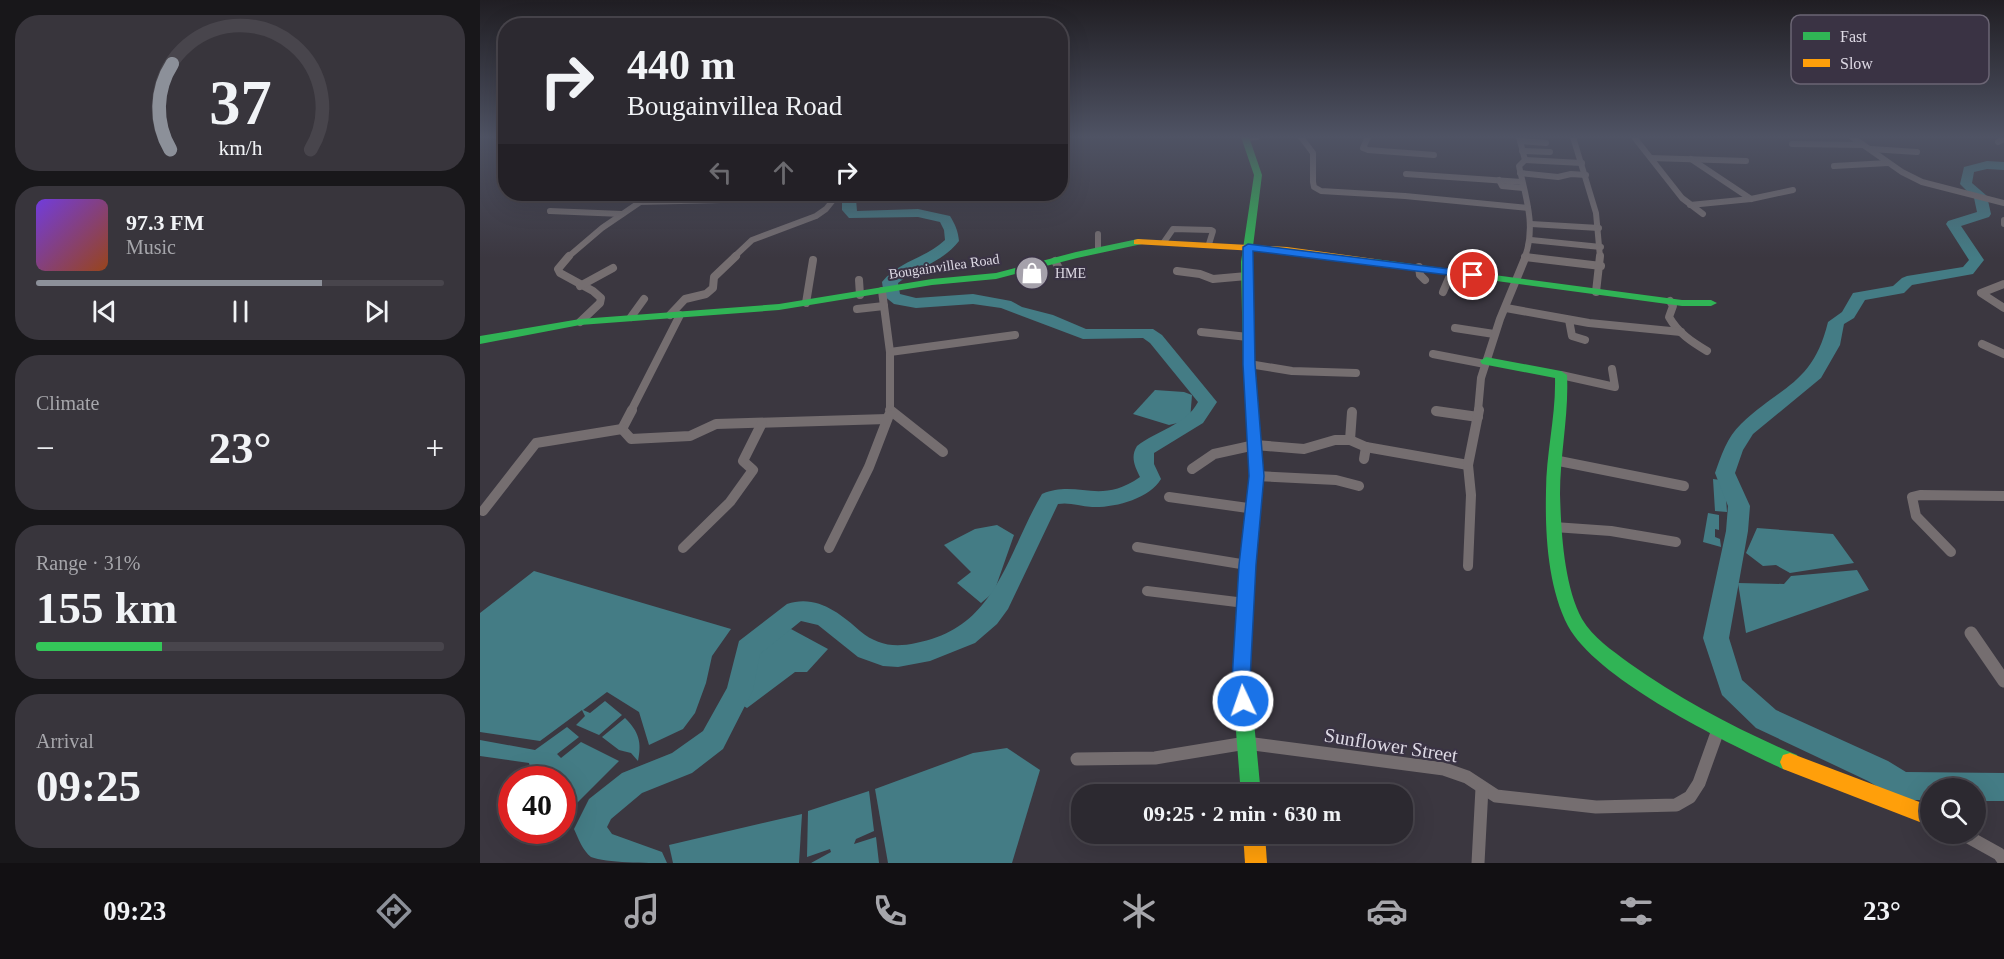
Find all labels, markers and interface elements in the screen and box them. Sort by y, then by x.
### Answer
legend [1791,15,1989,84]
text: Fast [1840,28,1867,45]
icon: right [528,42,606,120]
text: 440 m [627,42,736,88]
text: Slow [1840,55,1873,72]
text: 37 [209,68,271,137]
text: Bougainvillea Road [627,91,842,121]
text: km/h [218,136,262,160]
icon: left [704,156,737,189]
icon: ahead [767,156,800,189]
icon: right [830,156,863,189]
text: 97.3 FM [126,210,204,235]
text: Music [126,236,176,258]
pin [1447,249,1498,300]
street label: Bougainvillea Road [888,251,1000,282]
shop icon: HME [1014,255,1050,291]
icon: arrive [1456,258,1489,291]
place label: HME [1055,266,1086,281]
icon: previous [88,295,121,328]
icon: pause [224,295,257,328]
icon: next [360,295,393,328]
text: Climate [36,392,99,414]
text: 23° [209,423,272,473]
text: − [36,430,55,466]
text: + [425,430,444,466]
text: Range · 31% [36,552,140,574]
text: 155 km [36,583,177,633]
position arrow [1211,669,1275,733]
street label: Sunflower Street [1323,724,1460,766]
text: Arrival [36,730,94,752]
text: 09:25 [36,761,141,811]
speed limit sign: 40 [498,766,576,844]
map controls [1920,778,1986,844]
button: search [1920,778,1986,844]
text: 09:25 · 2 min · 630 m [1143,801,1341,826]
icon: directions [373,890,415,932]
icon: music [621,890,663,932]
icon: phone [869,890,911,932]
icon: climate [1118,890,1160,932]
icon: car [1366,890,1408,932]
icon: filters [1615,890,1657,932]
text: 09:23 [103,896,166,926]
text: 23° [1863,896,1901,926]

